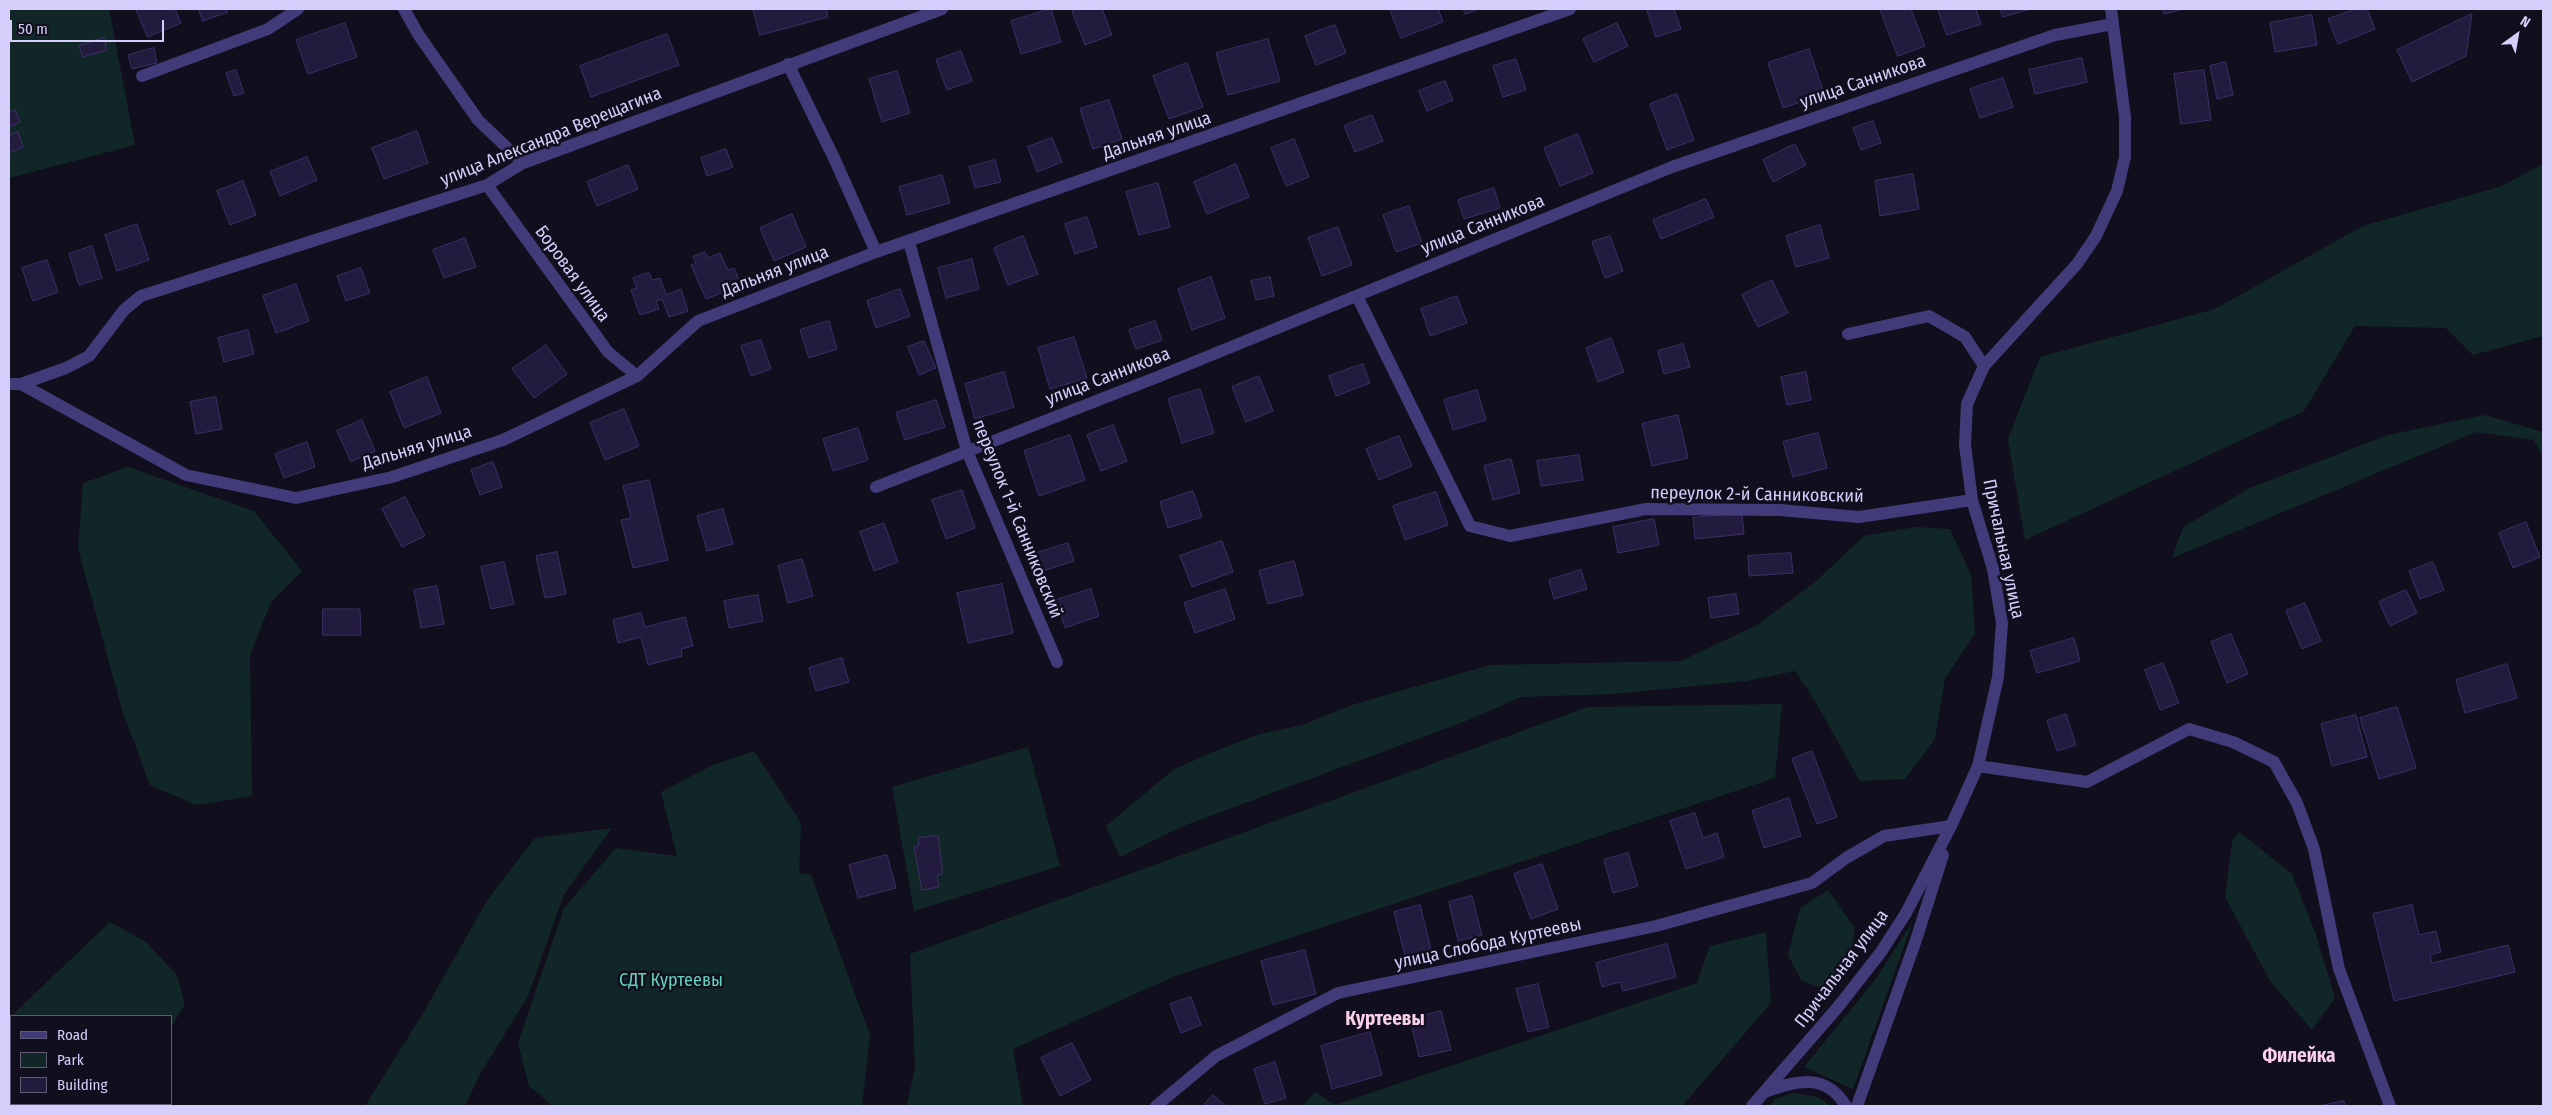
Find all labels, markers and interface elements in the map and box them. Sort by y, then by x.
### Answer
scale bar [12,10,166,42]
north arrow [2492,10,2542,60]
text: N [2517,12,2533,31]
text: 50 m [18,20,48,38]
street label: улица Санникова [1797,50,1929,114]
street label: улица Александра Верещагина [437,83,665,191]
street label: Дальняя улица [1100,107,1214,165]
street label: улица Санникова [1418,190,1548,260]
street label: Боровая улица [530,222,614,326]
street label: Дальняя улица [718,242,832,302]
street label: улица Санникова [1043,343,1173,411]
street label: переулок 1-й Санниковский [967,416,1067,622]
street label: Дальняя улица [360,421,474,475]
street label: Причальная улица [1978,477,2028,621]
street label: переулок 2-й Санниковский [1650,482,1864,508]
street label: Причальная улица [1791,906,1893,1032]
street label: улица Слобода Куртеевы [1393,914,1583,974]
park label: СДТ Куртеевы [619,970,723,992]
district label: Куртеевы [1345,1009,1425,1031]
legend [10,1015,172,1105]
text: Road [57,1026,88,1044]
district label: Филейка [2262,1046,2336,1068]
text: Park [57,1051,84,1069]
text: Building [57,1076,108,1094]

